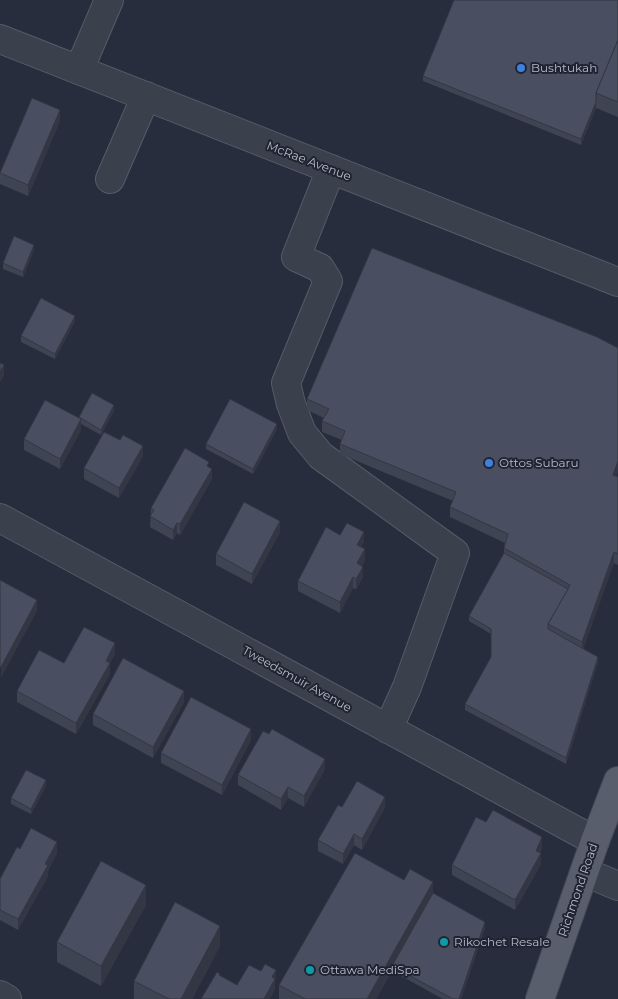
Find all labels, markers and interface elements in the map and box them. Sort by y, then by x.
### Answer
place label: Bushtukah [531,60,597,75]
marker: Bushtukah [515,62,527,74]
street label: McRae Avenue [265,137,354,184]
place label: Ottos Subaru [499,455,579,470]
marker: Ottos Subaru [483,457,495,469]
street label: Tweedsmuir Avenue [240,642,354,715]
street label: Richmond Road [555,841,601,938]
place label: Rikochet Resale [454,934,550,949]
marker: Rikochet Resale [438,936,450,948]
place label: Ottawa MediSpa [320,962,420,977]
marker: Ottawa MediSpa [304,964,316,976]

